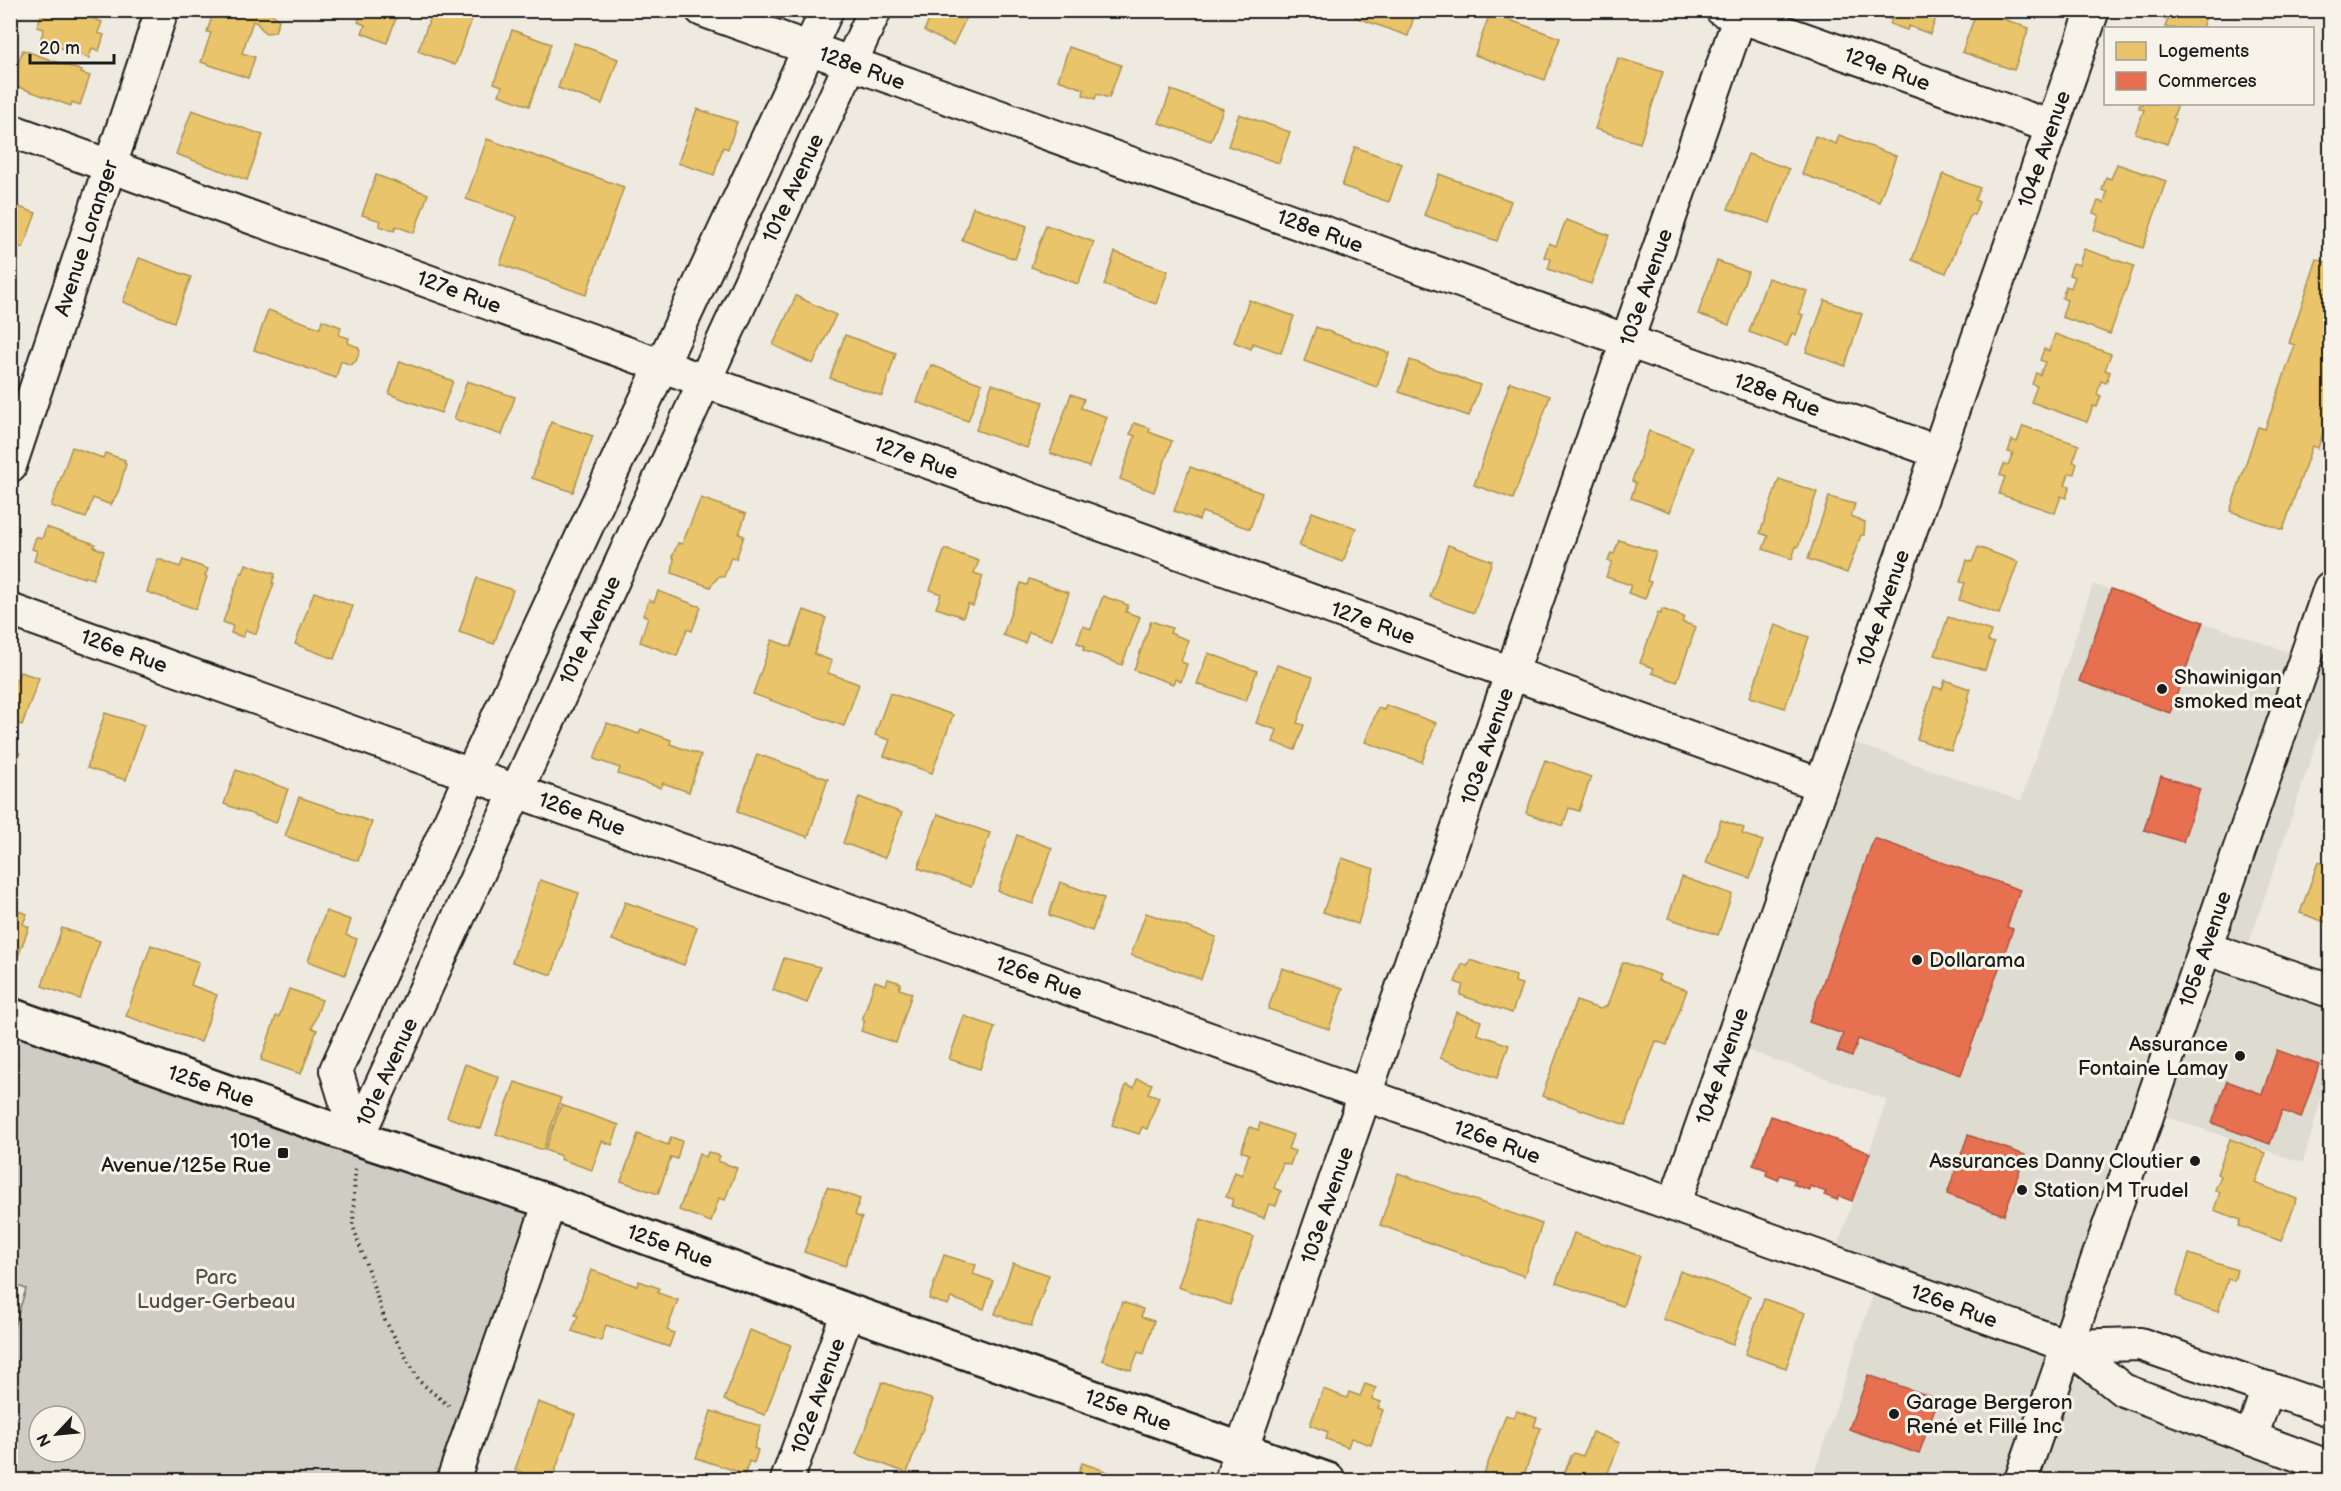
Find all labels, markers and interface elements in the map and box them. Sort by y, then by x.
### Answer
scale bar [30,27,114,65]
legend [2104,27,2314,105]
text: 20 m [39,38,80,59]
street label: 128e Rue [815,41,908,96]
text: Logements [2158,41,2249,62]
street label: 129e Rue [1840,42,1933,97]
text: Commerces [2158,71,2257,92]
street label: 104e Avenue [2013,87,2076,211]
street label: 101e Avenue [757,130,830,247]
street label: Avenue Loranger [49,157,124,319]
street label: 128e Rue [1273,204,1366,259]
street label: 103e Avenue [1615,225,1678,349]
street label: 127e Rue [413,266,504,319]
street label: 128e Rue [1730,368,1823,423]
street label: 127e Rue [870,432,961,485]
street label: 104e Avenue [1852,546,1915,670]
street label: 101e Avenue [554,572,627,689]
street label: 127e Rue [1327,597,1418,650]
street label: 126e Rue [77,624,171,679]
place label: Shawinigan smoked meat [2174,665,2302,714]
marker: Shawinigan smoked meat [2155,682,2169,696]
street label: 103e Avenue [1456,684,1519,808]
street label: 126e Rue [535,787,629,842]
street label: 105e Avenue [2174,888,2237,1010]
place label: Dollarama [1929,948,2025,973]
street label: 126e Rue [992,951,1086,1006]
marker: Dollarama [1910,953,1924,967]
street label: 104e Avenue [1691,1004,1754,1128]
street label: 101e Avenue [351,1014,424,1131]
place label: Assurance Fontaine Lamay [2078,1032,2228,1081]
marker: Assurance Fontaine Lamay [2233,1049,2247,1063]
street label: 125e Rue [164,1060,257,1113]
street label: 126e Rue [1450,1115,1544,1170]
place label: 101e Avenue/125e Rue [101,1129,271,1178]
street label: 103e Avenue [1296,1143,1359,1267]
marker: 101e Avenue/125e Rue [276,1146,290,1160]
place label: Assurances Danny Cloutier [1929,1149,2183,1174]
marker: Assurances Danny Cloutier [2188,1154,2202,1168]
place label: Station M Trudel [2034,1178,2188,1203]
marker: Station M Trudel [2015,1183,2029,1197]
street label: 125e Rue [623,1219,716,1274]
park label: Parc Ludger-Gerbeau [137,1265,295,1314]
street label: 126e Rue [1907,1279,2001,1334]
street label: 102e Avenue [786,1335,851,1458]
street label: 125e Rue [1081,1384,1174,1437]
place label: Garage Bergeron René et Fille Inc [1906,1390,2073,1439]
north arrow [27,1404,87,1464]
marker: Garage Bergeron René et Fille Inc [1887,1407,1901,1421]
text: N [34,1430,56,1449]

